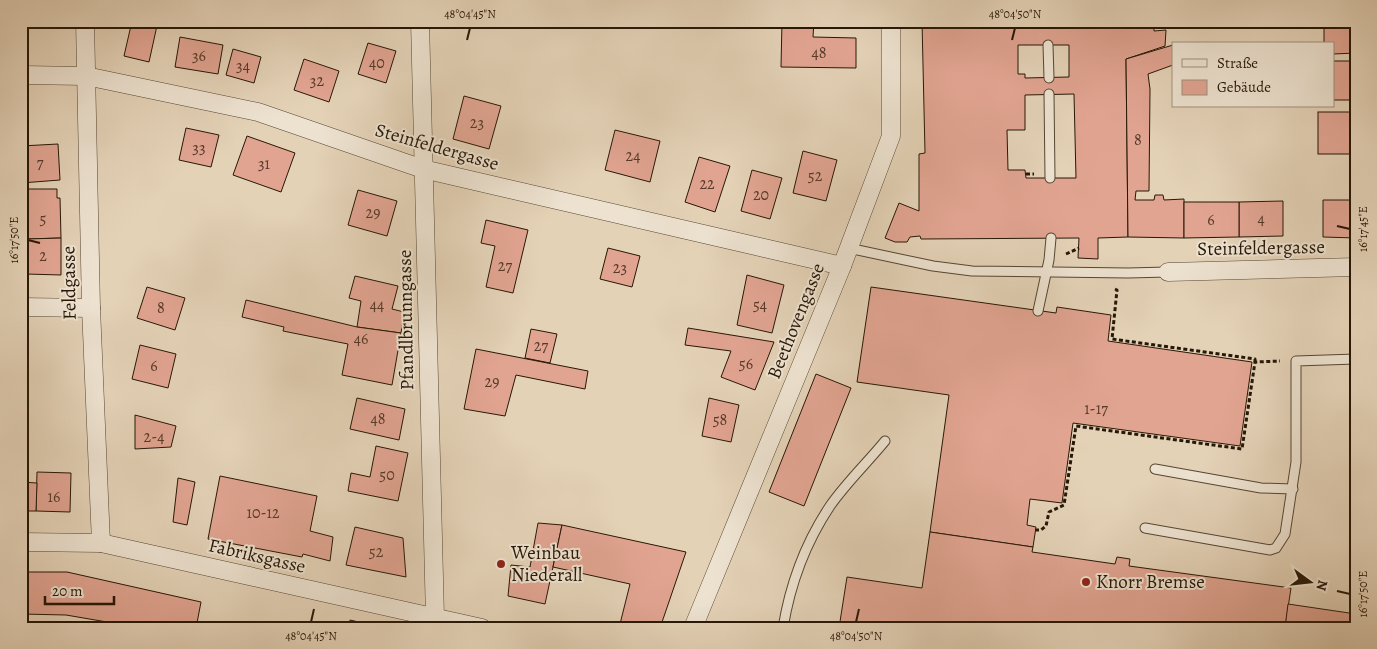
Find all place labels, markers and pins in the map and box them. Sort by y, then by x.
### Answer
place label: Weinbau Niederall [510,540,583,588]
marker: Weinbau Niederall [495,558,507,570]
place label: Knorr Bremse [1096,569,1205,595]
marker: Knorr Bremse [1080,576,1092,588]

